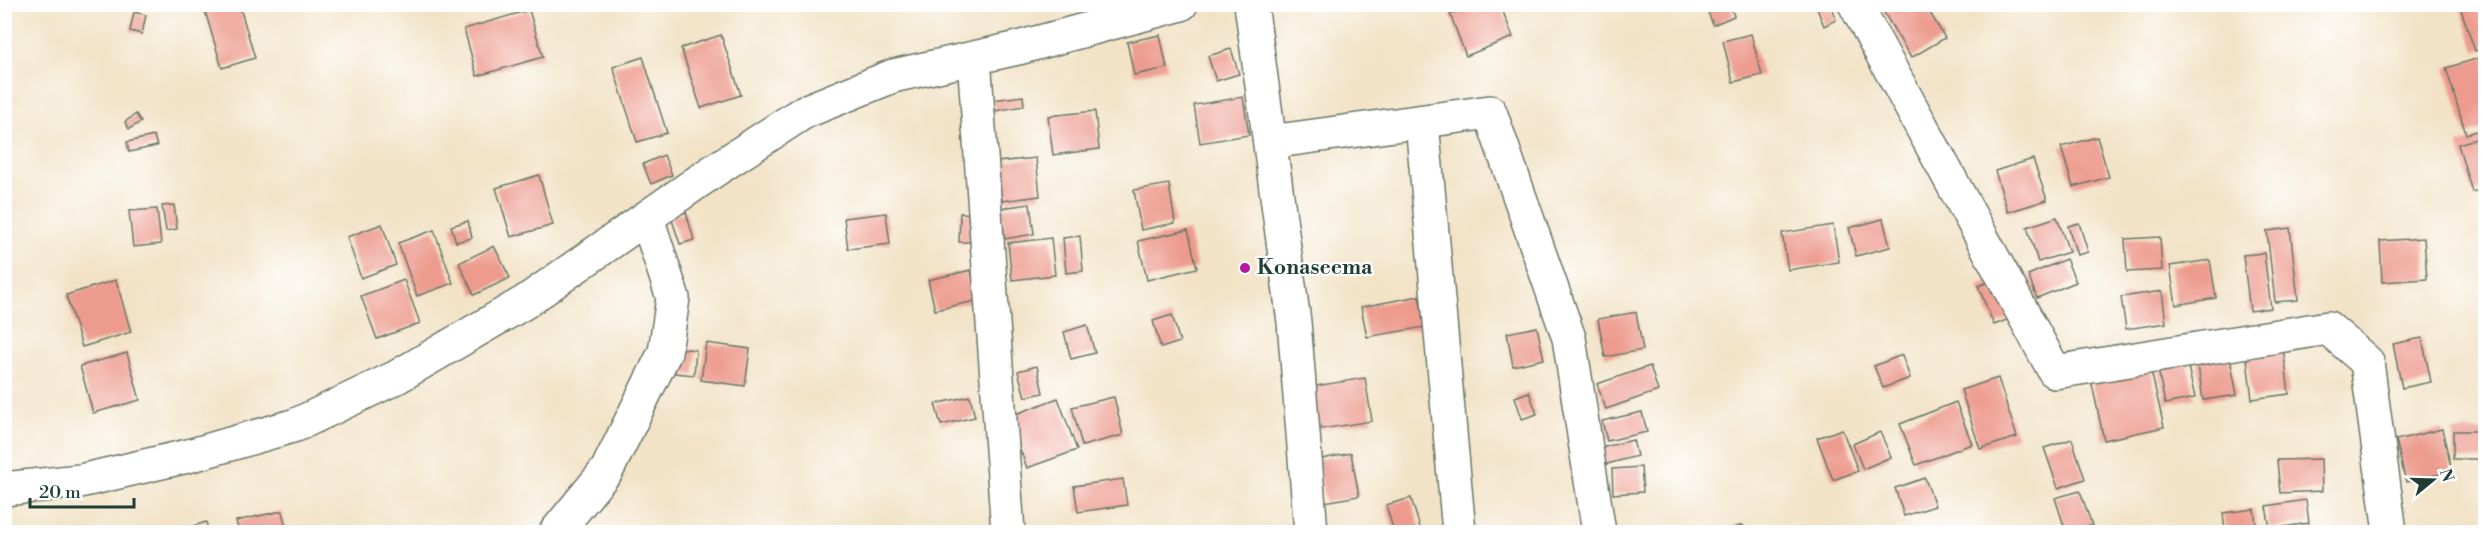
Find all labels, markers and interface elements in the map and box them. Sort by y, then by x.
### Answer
place label: Konaseema [1257,255,1373,281]
marker: Konaseema [1238,261,1252,275]
north arrow [2403,450,2463,510]
text: N [2435,466,2458,485]
scale bar [30,471,134,509]
text: 20 m [39,481,81,504]

